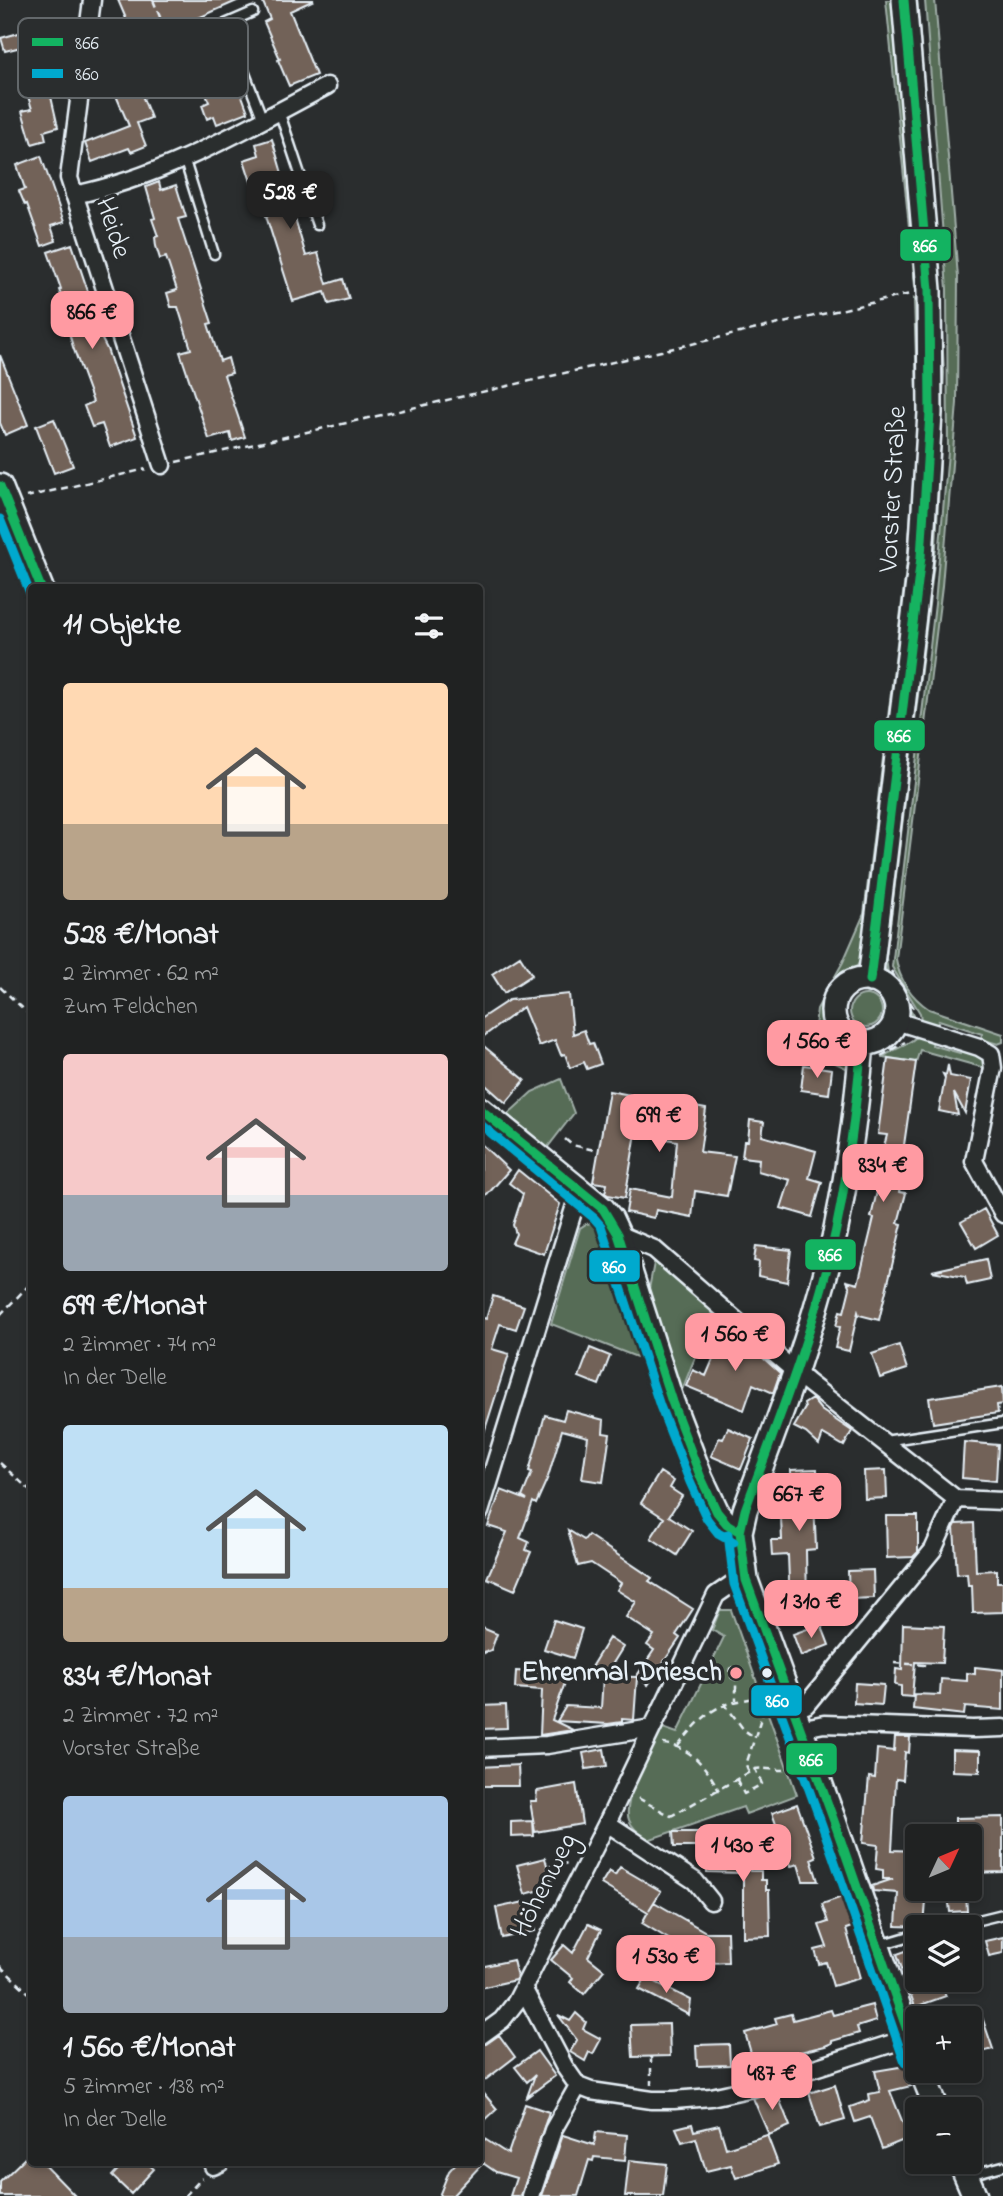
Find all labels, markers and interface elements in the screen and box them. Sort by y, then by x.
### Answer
legend [18,18,248,98]
text: 866 [75,31,99,58]
text: 860 [75,62,99,89]
pin: 528 € [241,172,339,231]
text: 528 € [263,177,318,210]
street label: Heide [83,192,141,264]
line badge: 866 [899,228,952,262]
text: 866 [912,234,938,261]
pin: 866 € [43,292,141,351]
text: 866 € [67,297,117,330]
street label: Vorster Straße [869,404,919,574]
text: 11 Objekte [63,604,181,648]
icon: filters [410,607,448,645]
line badge: 866 [873,719,926,752]
text: 866 [886,724,912,751]
icon: home [193,729,319,855]
text: 528 €/Monat [63,914,219,958]
text: 2 Zimmer · 62 m² [63,958,219,991]
text: Zum Feldchen [63,991,198,1024]
pin: 1 560 € [752,1020,882,1080]
text: 1 560 € [783,1026,851,1059]
pin: 699 € [610,1094,708,1154]
icon: home [193,1100,319,1226]
text: 699 € [636,1100,682,1133]
pin: 834 € [834,1144,932,1204]
text: 834 € [858,1150,908,1183]
line badge: 866 [804,1238,857,1271]
text: 866 [817,1243,843,1270]
line badge: 860 [588,1249,641,1283]
text: 860 [601,1255,627,1282]
text: 699 €/Monat [63,1285,207,1329]
pin: 1 560 € [670,1314,800,1373]
text: 1 560 € [701,1319,769,1352]
text: 2 Zimmer · 74 m² [63,1329,216,1362]
text: In der Delle [63,1362,167,1395]
icon: home [193,1471,319,1597]
pin: 667 € [750,1474,848,1533]
text: 667 € [773,1479,825,1512]
pin: 1 310 € [746,1580,876,1640]
text: 1 310 € [780,1586,842,1619]
place label: Ehrenmal Driesch [521,1653,722,1694]
text: 834 €/Monat [63,1656,212,1700]
marker: Ehrenmal Driesch [728,1665,744,1681]
unlabelled marker [760,1666,774,1680]
line badge: 860 [750,1684,803,1717]
text: 860 [764,1689,790,1716]
text: 2 Zimmer · 72 m² [63,1700,218,1733]
text: Vorster Straße [63,1733,200,1766]
line badge: 866 [785,1742,838,1776]
text: 866 [798,1748,824,1775]
north arrow [905,1824,982,1900]
map controls [905,1824,982,2174]
pin: 1 430 € [678,1825,808,1884]
street label: Höhenweg [501,1826,589,1946]
text: 1 430 € [711,1830,775,1863]
icon: home [193,1842,319,1968]
button: layers [905,1915,982,1992]
pin: 1 530 € [601,1936,731,1995]
text: 1 530 € [632,1941,700,1974]
button: + [905,2006,982,2083]
text: 1 560 €/Monat [63,2027,236,2071]
pin: 487 € [723,2052,821,2112]
text: 487 € [747,2058,797,2091]
text: 5 Zimmer · 138 m² [63,2071,225,2104]
button: − [905,2097,982,2174]
text: In der Delle [63,2104,167,2137]

